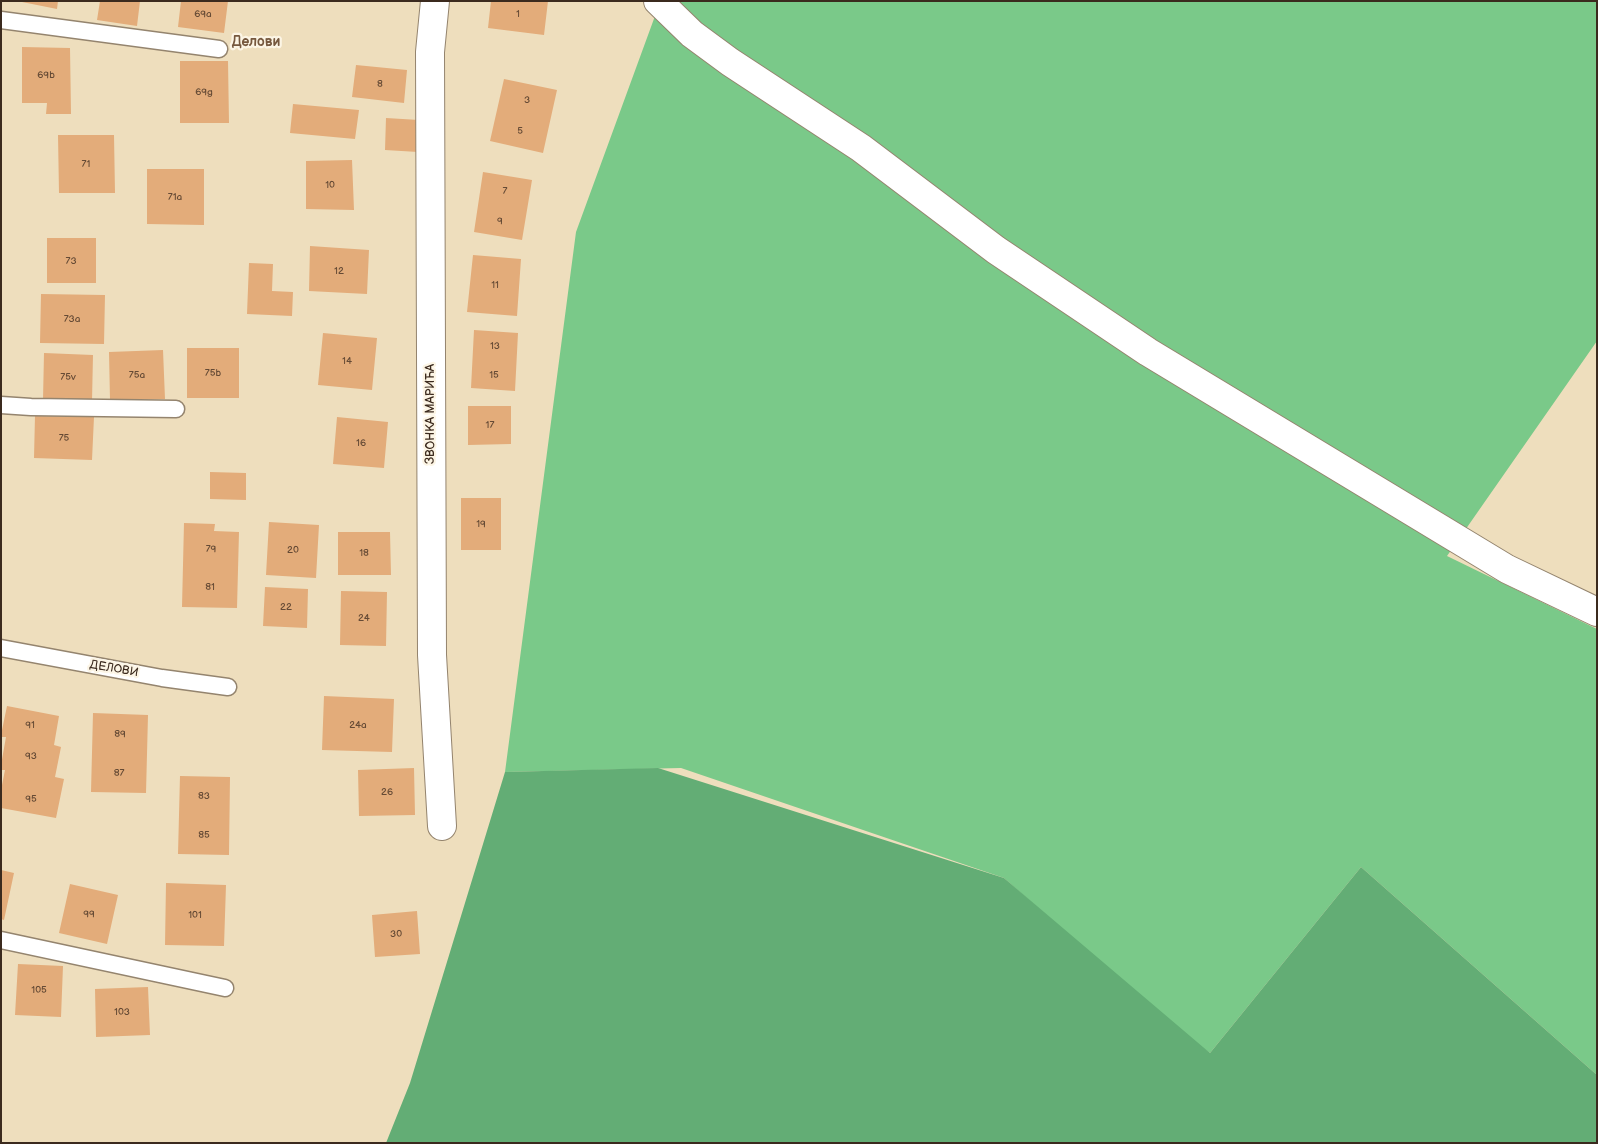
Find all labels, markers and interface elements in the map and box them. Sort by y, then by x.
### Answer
house number: 69a [194,8,212,20]
house number: 1 [516,8,520,20]
district label: Делови [232,34,280,50]
house number: 69b [37,69,55,81]
house number: 8 [377,78,383,90]
house number: 69g [195,86,213,98]
house number: 3 [524,94,530,106]
house number: 5 [517,125,523,137]
house number: 71 [82,158,90,170]
house number: 10 [325,179,335,191]
house number: 7 [503,185,507,197]
house number: 71a [168,191,182,203]
house number: 9 [497,215,503,227]
house number: 73 [65,255,77,267]
house number: 12 [334,265,344,277]
house number: 11 [491,279,499,291]
house number: 73a [64,313,80,325]
house number: 13 [490,340,500,352]
house number: 14 [342,355,352,367]
street label: ЗВОНКА МАРИЋА [424,364,438,464]
house number: 75b [205,367,221,379]
house number: 75a [129,369,145,381]
house number: 15 [489,369,499,381]
house number: 75v [60,371,76,383]
house number: 17 [486,419,494,431]
house number: 75 [59,432,69,444]
house number: 16 [356,437,366,449]
house number: 19 [476,518,486,530]
house number: 79 [206,543,216,555]
house number: 20 [287,544,299,556]
house number: 18 [359,547,369,559]
house number: 81 [205,581,215,593]
house number: 22 [280,601,292,613]
house number: 24 [358,612,370,624]
street label: ДЕЛОВИ [89,658,139,680]
house number: 91 [25,719,35,731]
house number: 24a [349,719,367,731]
house number: 89 [114,728,126,740]
house number: 93 [25,750,37,762]
house number: 87 [114,767,124,779]
house number: 26 [381,786,393,798]
house number: 83 [198,790,210,802]
house number: 95 [25,793,37,805]
house number: 85 [198,829,210,841]
house number: 99 [83,908,95,920]
house number: 101 [188,909,202,921]
house number: 30 [390,928,402,940]
house number: 105 [31,984,47,996]
house number: 103 [114,1006,130,1018]

